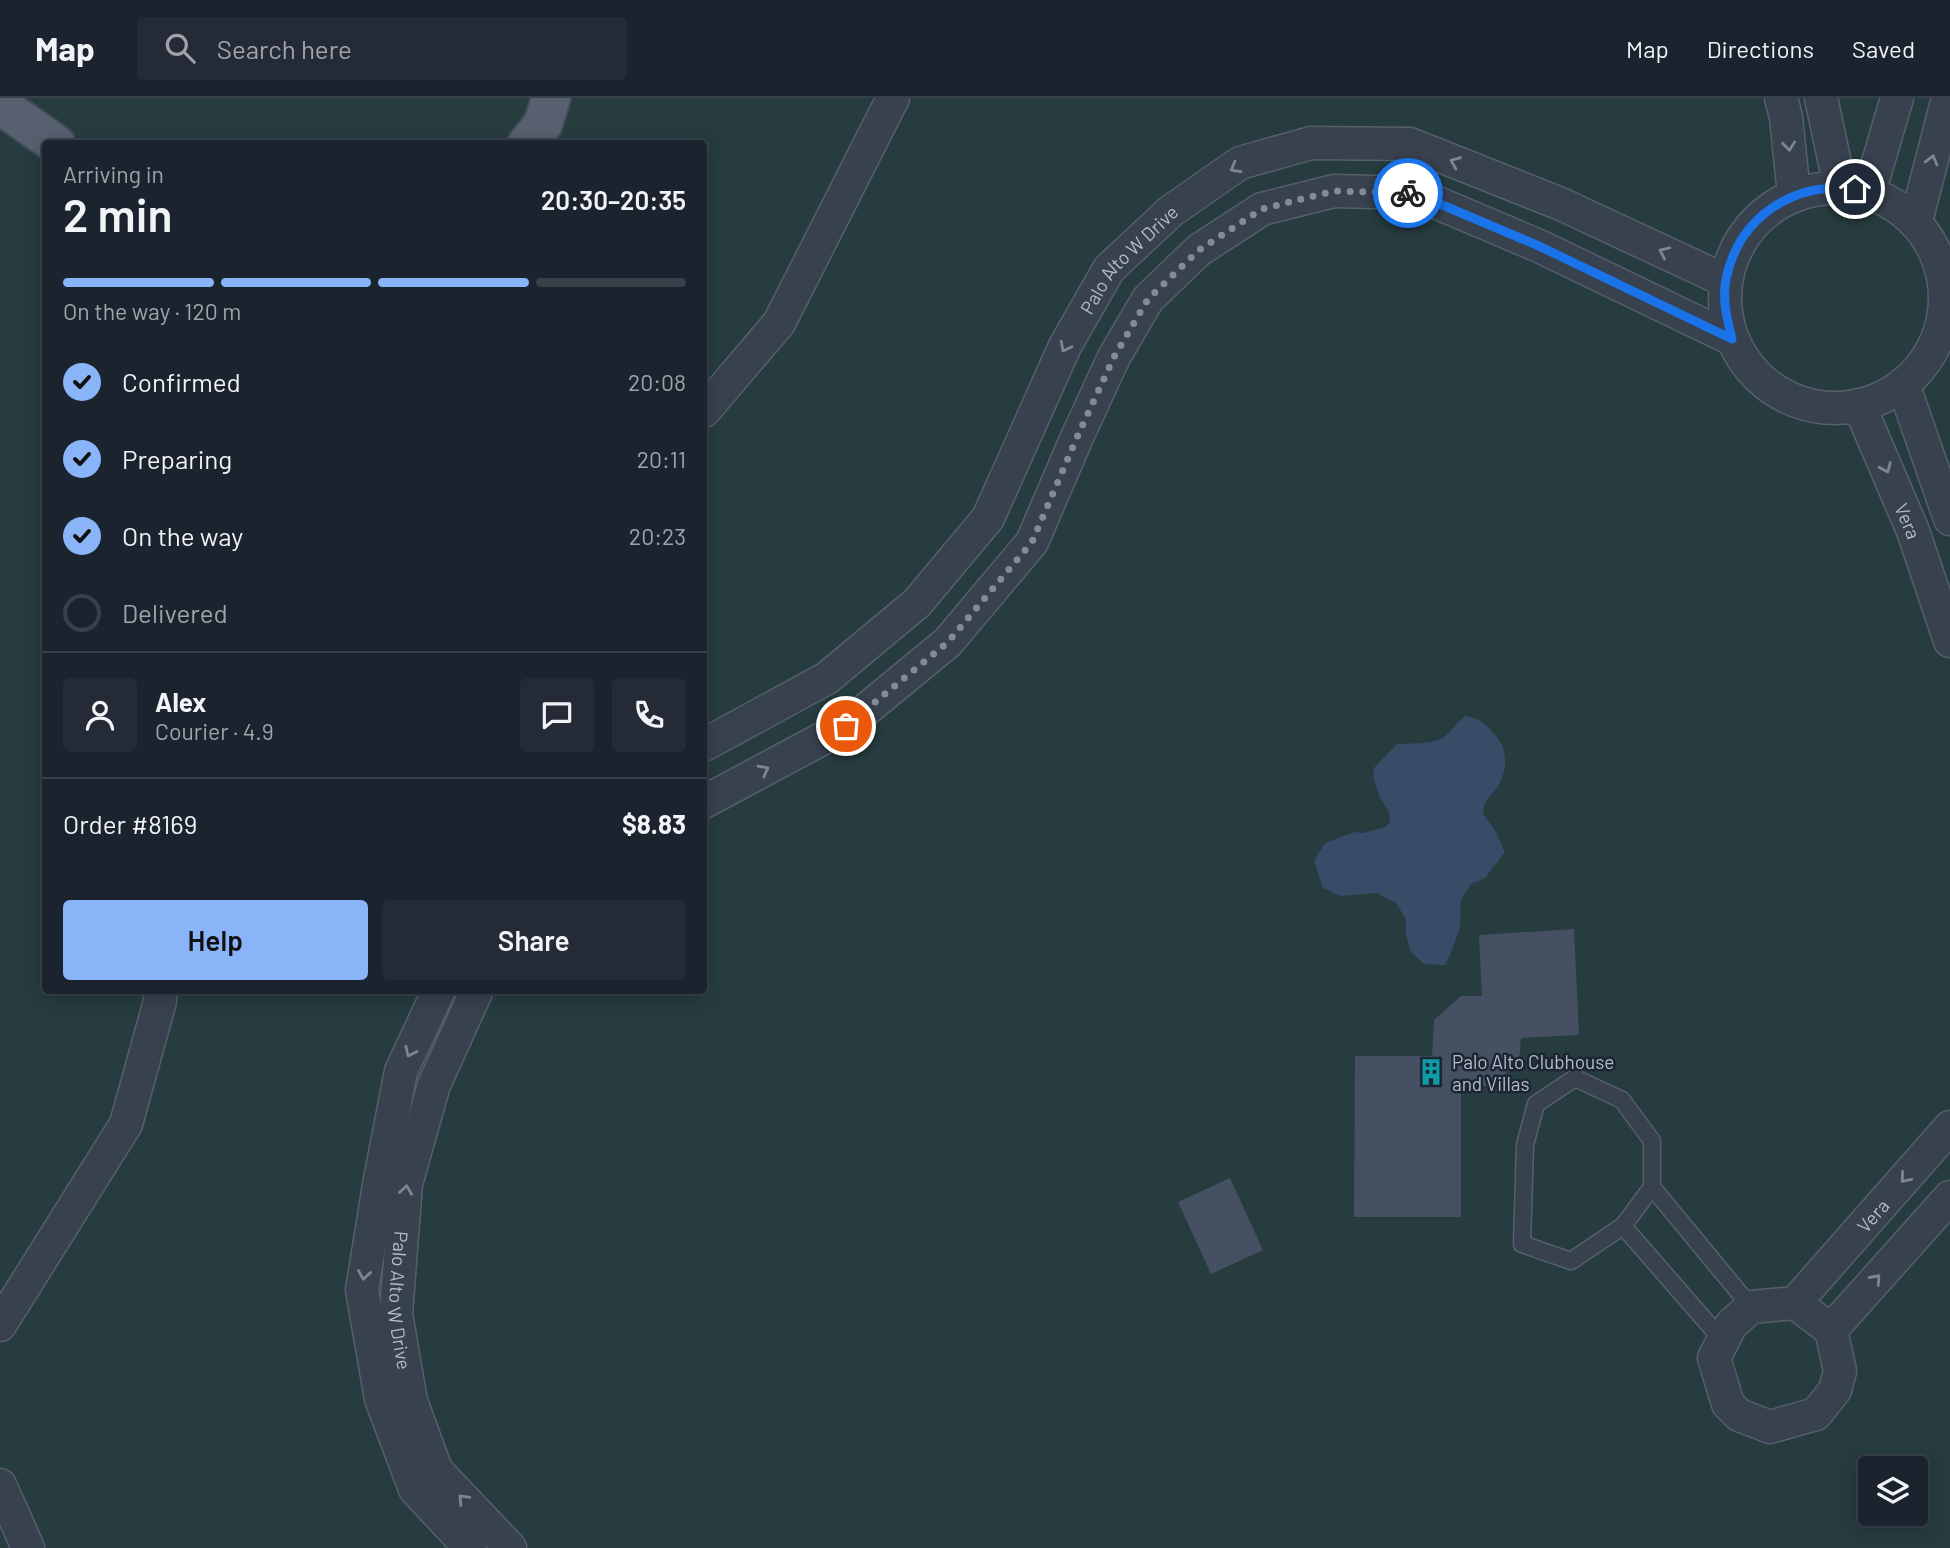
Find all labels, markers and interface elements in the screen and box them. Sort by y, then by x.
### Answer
search box [137,17,627,80]
text: Map [35,28,95,68]
icon: search [161,29,199,67]
text: Search here [217,33,352,64]
text: Map [1626,34,1669,63]
text: Directions [1707,34,1814,63]
text: Saved [1852,34,1915,63]
one-way arrow [1782,140,1797,152]
one-way arrow [1924,154,1938,166]
one-way arrow [1450,156,1462,170]
courier [1373,158,1443,228]
pin [1825,159,1885,219]
text: Arriving in [63,160,164,188]
one-way arrow [1230,160,1243,173]
icon: home [1836,170,1874,208]
icon: bike [1389,174,1427,212]
text: 20:30–20:35 [541,184,686,215]
text: 2 min [63,186,172,241]
street label: Palo Alto W Drive [1074,200,1182,318]
one-way arrow [1659,246,1671,260]
text: On the way · 120 m [63,297,241,325]
one-way arrow [1059,340,1073,352]
icon: check [63,363,101,401]
text: Confirmed [122,366,241,397]
text: 20:08 [628,368,686,396]
icon: check [63,440,101,478]
text: Preparing [122,443,232,474]
text: 20:11 [637,445,686,473]
one-way arrow [1878,460,1892,473]
street label: Vera [1891,499,1926,542]
icon: check [63,517,101,555]
text: On the way [122,520,243,551]
text: 20:23 [629,522,686,550]
text: Delivered [122,597,228,628]
button: person [63,678,137,752]
button: chat [520,678,594,752]
button: phone [612,678,686,752]
text: Alex [155,686,206,717]
pin [816,696,876,756]
icon: bag [827,707,865,745]
text: Courier · 4.9 [155,717,274,745]
one-way arrow [757,765,769,778]
text: Order #8169 [63,808,197,839]
text: $8.83 [622,808,686,839]
button: Help [63,900,368,980]
button: Share [382,900,686,980]
one-way arrow [404,1045,418,1057]
place label: Palo Alto Clubhouse and Villas [1452,1050,1614,1095]
building icon: Palo Alto Clubhouse and Villas [1416,1057,1446,1087]
one-way arrow [1901,1170,1913,1183]
one-way arrow [399,1184,414,1196]
street label: Vera [1851,1194,1893,1237]
street label: Palo Alto W Drive [383,1230,417,1371]
one-way arrow [357,1269,372,1280]
one-way arrow [1868,1274,1881,1287]
map controls [1858,1456,1928,1526]
button: layers [1858,1456,1928,1526]
one-way arrow [458,1494,471,1507]

